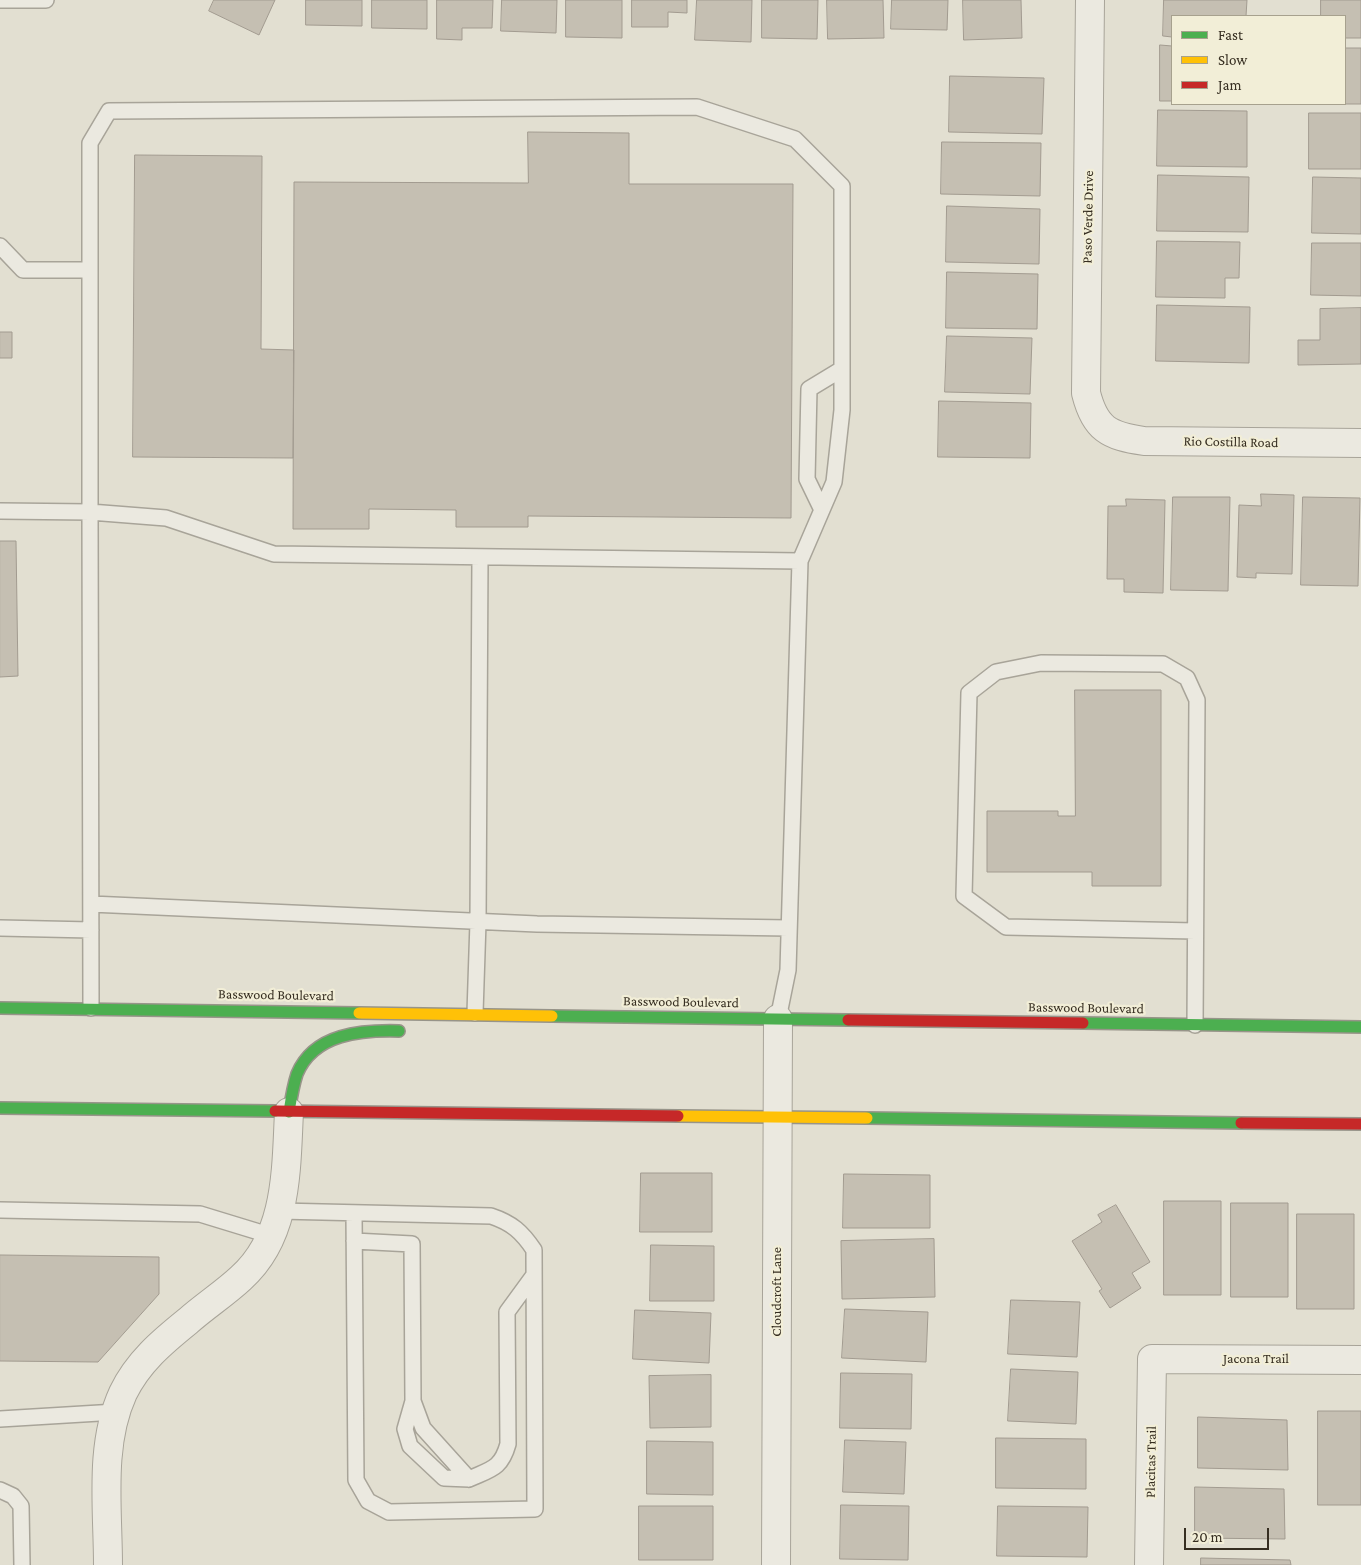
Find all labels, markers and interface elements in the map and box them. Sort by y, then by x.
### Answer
legend [1171,15,1346,105]
text: Fast [1218,27,1243,43]
text: Slow [1218,52,1247,68]
text: Jam [1218,77,1241,93]
street label: Paso Verde Drive [1079,170,1097,264]
street label: Rio Costilla Road [1183,433,1279,451]
street label: Basswood Boulevard [218,986,334,1004]
street label: Basswood Boulevard [623,993,739,1011]
street label: Basswood Boulevard [1028,999,1144,1017]
street label: Cloudcroft Lane [769,1247,785,1337]
street label: Jacona Trail [1223,1351,1289,1367]
street label: Placitas Trail [1142,1426,1160,1498]
scale bar [1186,1518,1271,1550]
text: 20 m [1192,1529,1223,1545]

